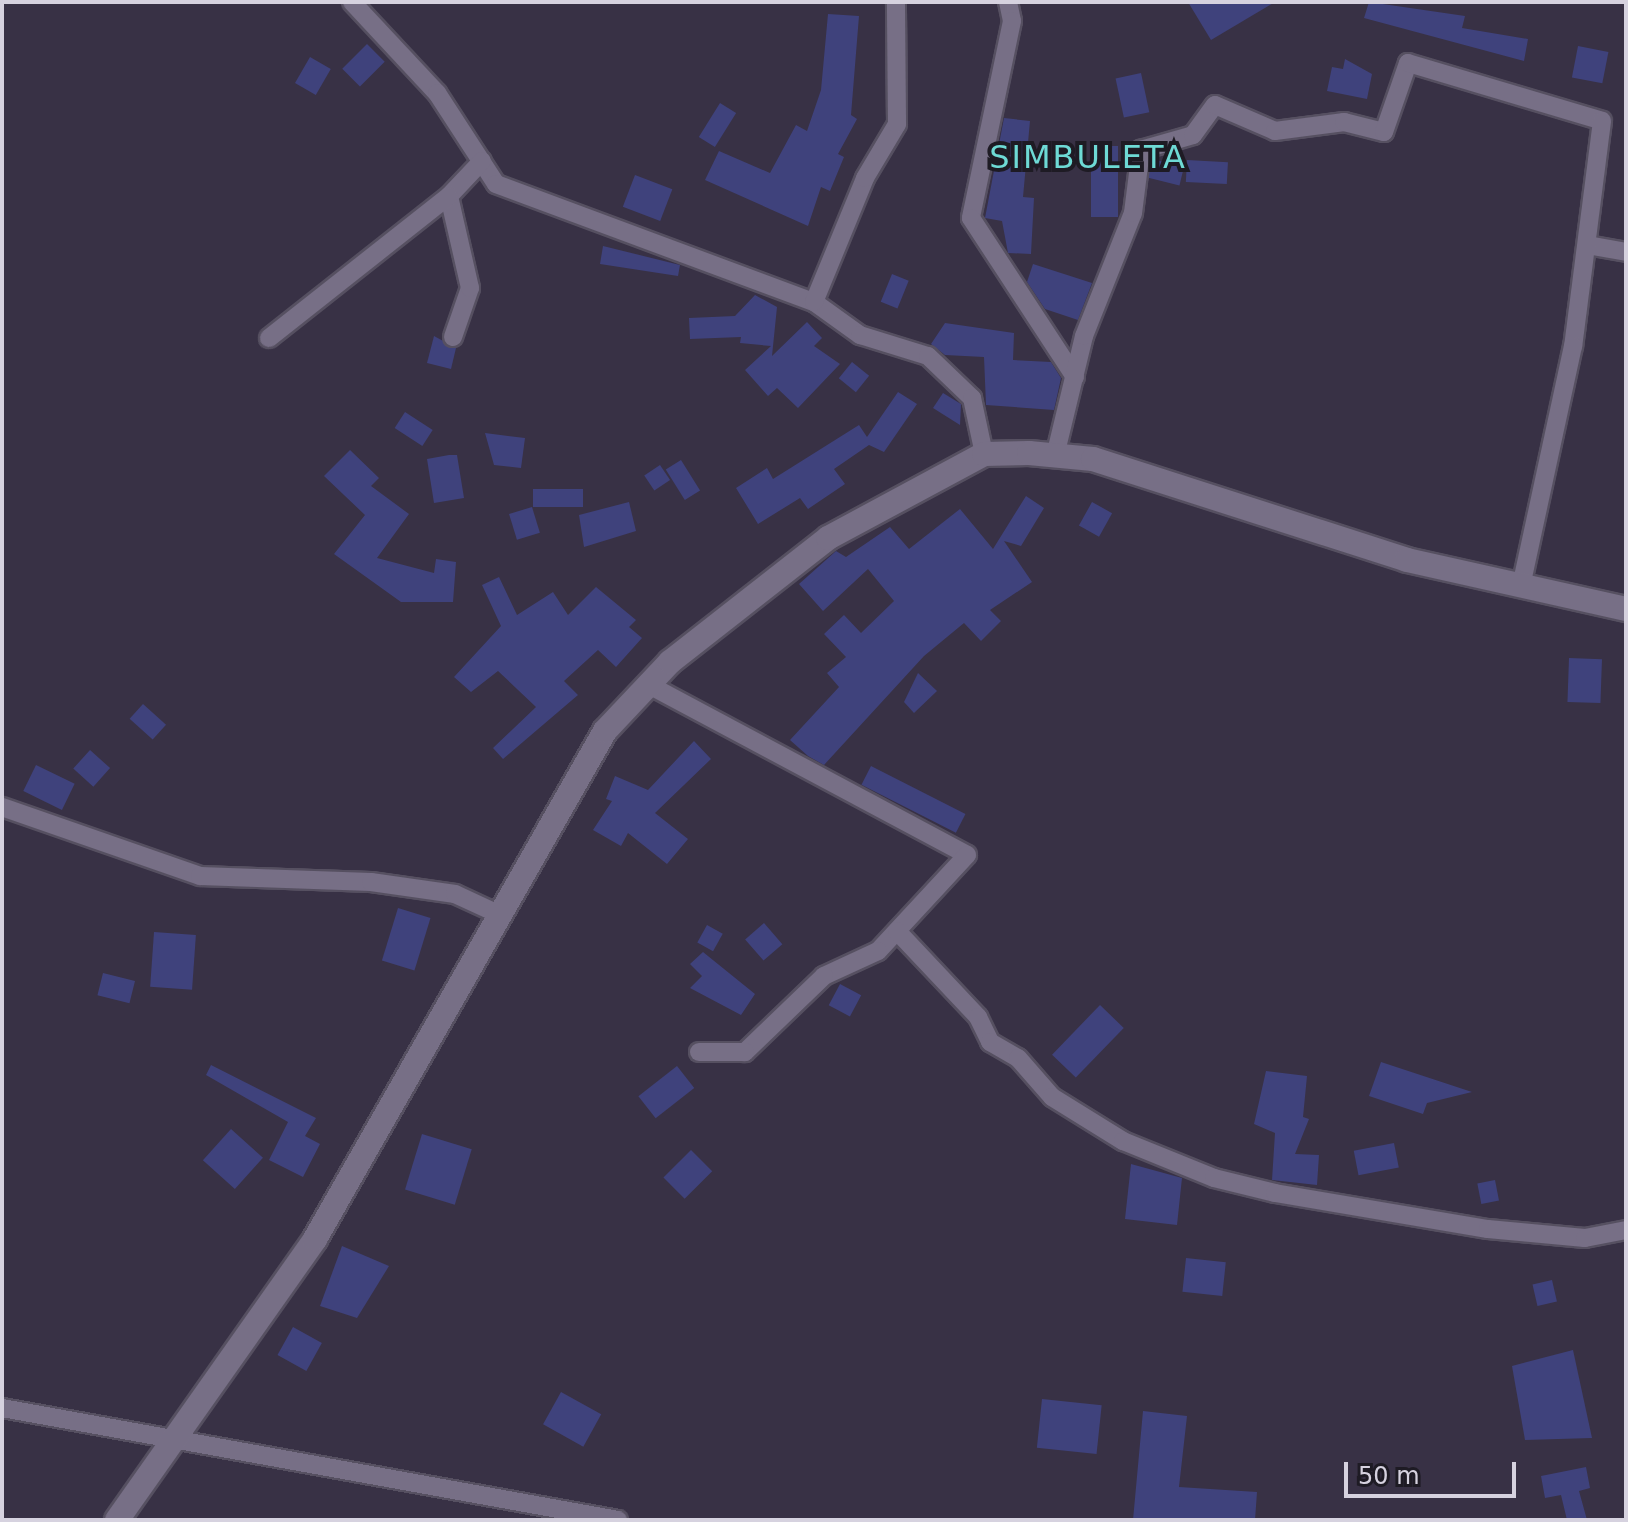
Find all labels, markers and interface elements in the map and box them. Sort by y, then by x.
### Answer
district label: SIMBULETA [989,138,1187,176]
scale bar [1348,1446,1520,1496]
text: 50 m [1358,1462,1420,1490]

